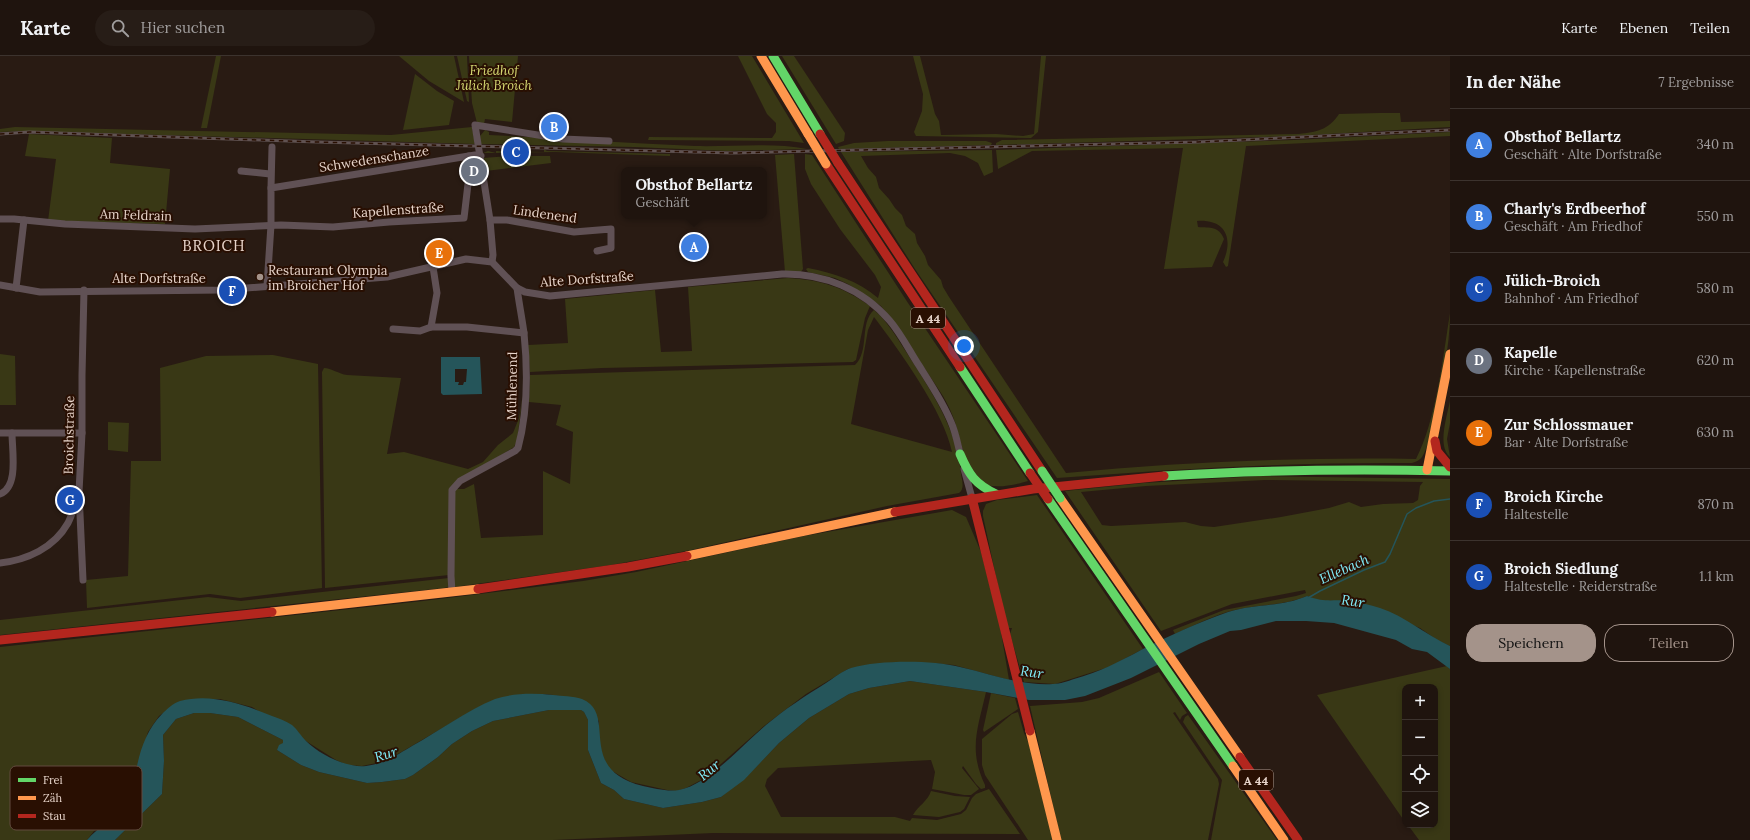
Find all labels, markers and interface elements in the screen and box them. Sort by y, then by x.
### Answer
search box [95,10,375,46]
text: Karte [20,16,71,40]
icon: search [109,17,131,39]
text: Hier suchen [141,18,225,37]
text: Karte [1561,19,1597,37]
text: Ebenen [1619,19,1668,37]
text: Teilen [1690,19,1730,37]
park label: Friedhof Jülich Broich [455,62,532,94]
text: In der Nähe [1466,71,1561,93]
text: 7 Ergebnisse [1659,74,1734,91]
pin: B [541,112,567,142]
text: Obsthof Bellartz [1504,127,1621,146]
text: A [1475,136,1483,153]
text: 340 m [1697,136,1734,153]
pin: C [503,137,529,167]
street label: Schwedenschanze [318,142,430,176]
text: Geschäft · Alte Dorfstraße [1504,146,1662,163]
pin: D [461,156,487,186]
popup [621,167,767,219]
text: Obsthof Bellartz [636,175,752,194]
text: Geschäft [636,194,689,211]
street label: Kapellenstraße [352,198,444,222]
text: Charly's Erdbeerhof [1504,199,1646,218]
street label: Lindenend [512,201,578,227]
street label: Am Feldrain [99,205,173,225]
text: B [1475,208,1483,225]
text: 550 m [1697,208,1734,225]
text: Geschäft · Am Friedhof [1504,218,1642,235]
pin: A [681,232,707,262]
district label: BROICH [182,236,246,255]
pin: E [426,238,452,268]
place label: Restaurant Olympia im Broicher Hof [268,262,388,294]
street label: Alte Dorfstraße [539,267,634,291]
street label: Alte Dorfstraße [111,270,206,287]
text: Jülich-Broich [1504,271,1600,290]
marker: Restaurant Olympia im Broicher Hof [255,272,265,282]
pin: F [219,276,245,306]
text: C [1475,280,1483,297]
text: 580 m [1696,280,1734,297]
text: Bahnhof · Am Friedhof [1504,290,1638,307]
road number: A 44 [911,308,945,328]
your location [954,336,974,356]
text: Kapelle [1504,343,1557,362]
street label: Mühlenend [503,351,521,420]
text: D [1474,352,1484,369]
text: 620 m [1696,352,1734,369]
text: Kirche · Kapellenstraße [1504,362,1646,379]
street label: Broichstraße [60,396,78,474]
text: Zur Schlossmauer [1504,415,1633,434]
text: E [1475,424,1483,441]
text: 630 m [1696,424,1734,441]
text: Bar · Alte Dorfstraße [1504,434,1628,451]
pin: G [57,485,83,515]
text: Broich Kirche [1504,487,1603,506]
text: F [1475,496,1483,513]
text: 870 m [1698,496,1734,513]
text: Haltestelle [1504,506,1569,523]
water label: Ellebach [1316,550,1372,588]
text: Broich Siedlung [1504,559,1618,578]
text: G [1474,568,1484,585]
text: 1.1 km [1699,568,1734,585]
text: Haltestelle · Reiderstraße [1504,578,1657,595]
water label: Rur [1340,590,1366,612]
button: Speichern [1466,624,1596,662]
button: Teilen [1604,624,1734,662]
water label: Rur [1019,661,1045,683]
map controls [1402,684,1438,828]
button: + [1402,684,1438,720]
button: − [1402,720,1438,756]
water label: Rur [372,742,400,766]
water label: Rur [694,755,724,784]
button: locate [1402,756,1438,792]
legend [10,766,142,830]
road number: A 44 [1239,770,1273,790]
text: Frei [43,773,63,787]
text: Zäh [43,791,62,805]
button: layers [1402,792,1438,828]
text: Stau [43,809,66,823]

